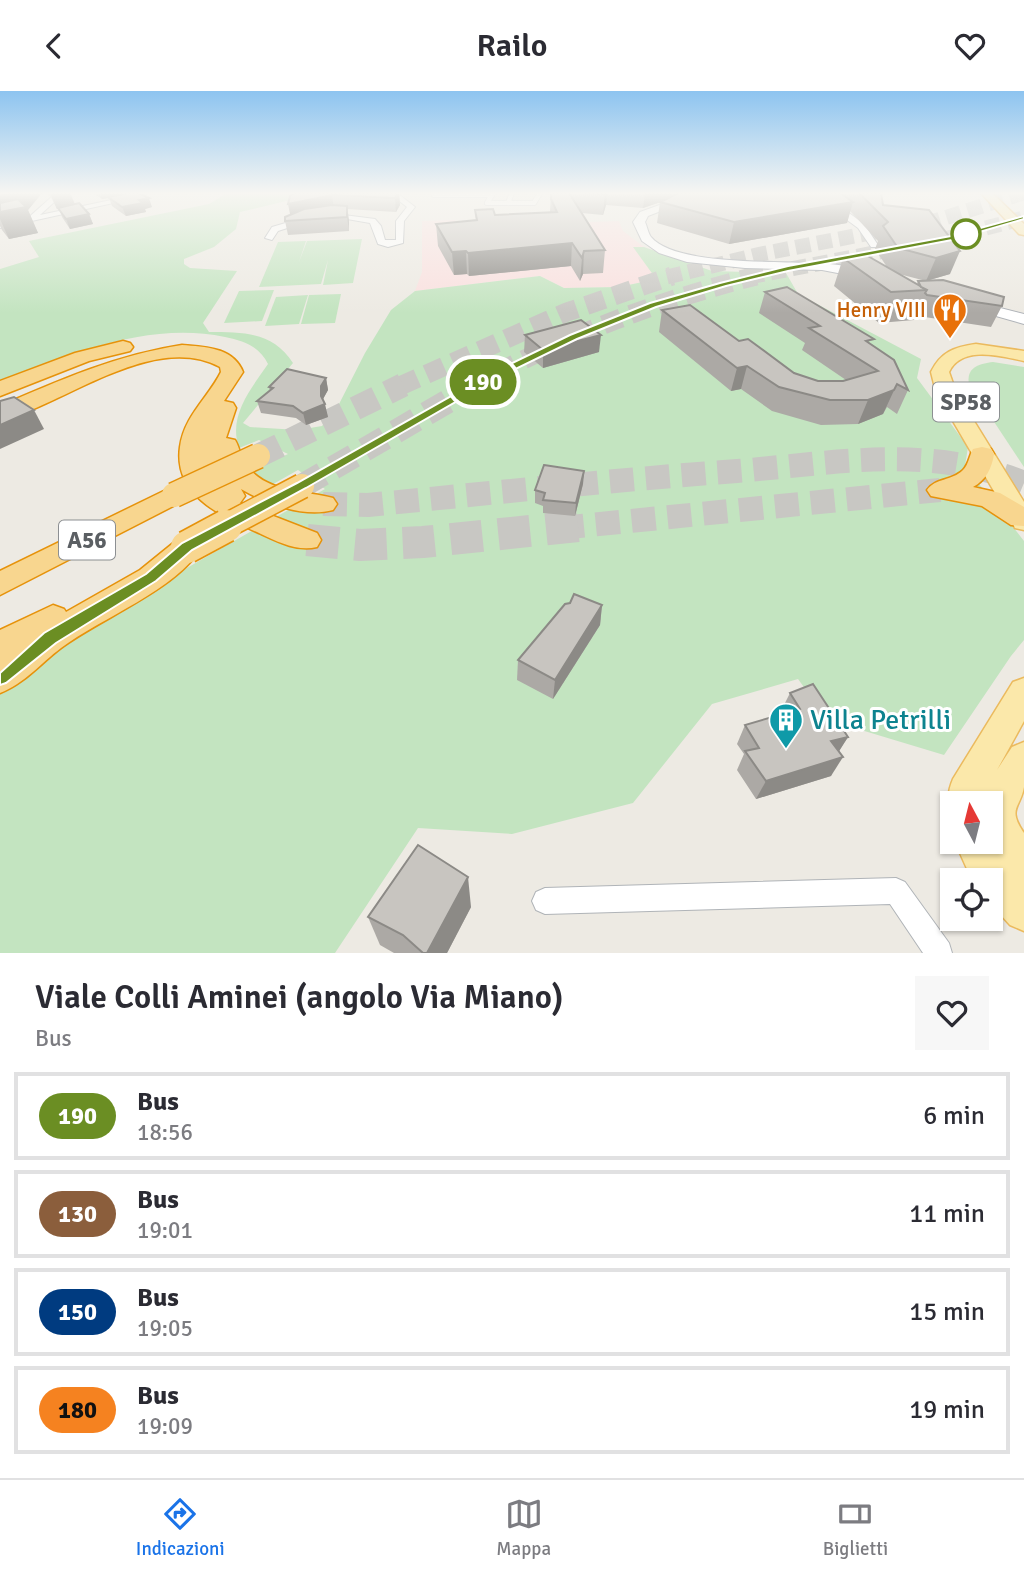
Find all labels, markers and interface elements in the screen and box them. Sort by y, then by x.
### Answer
text: Railo [477,26,547,65]
icon: back [35,27,73,65]
icon: heart [951,27,989,65]
unlabelled marker [951,219,981,249]
restaurant icon: Henry VIII [931,291,969,340]
place label: Henry VIII [837,297,926,323]
line badge: 190 [443,359,523,405]
text: 190 [464,367,502,397]
road number: SP58 [933,383,999,421]
road number: A56 [59,521,115,559]
building icon: Villa Petrilli [767,701,805,750]
place label: Villa Petrilli [810,703,951,737]
north arrow [940,791,1003,854]
map controls [940,791,1003,931]
button: locate [940,868,1003,931]
button: heart [915,976,989,1050]
text: Viale Colli Aminei (angolo Via Miano) [35,977,564,1018]
text: Bus [35,1024,72,1053]
text: Bus [137,1086,179,1118]
text: 6 min [923,1100,985,1132]
text: 190 [58,1101,97,1131]
text: 18:56 [137,1118,193,1147]
text: Bus [137,1184,179,1216]
text: 11 min [909,1198,985,1230]
text: 130 [58,1199,97,1229]
text: 19:01 [137,1216,193,1245]
text: Bus [137,1282,179,1314]
text: 15 min [909,1296,985,1328]
text: 150 [58,1297,97,1327]
text: 19:05 [137,1314,193,1343]
text: Bus [137,1380,179,1412]
text: 19 min [909,1394,985,1426]
text: 180 [58,1395,97,1425]
text: 19:09 [137,1412,193,1441]
tab: Indicazioni [136,1495,225,1561]
tab: Mappa [496,1495,551,1561]
tab: Biglietti [823,1495,888,1561]

